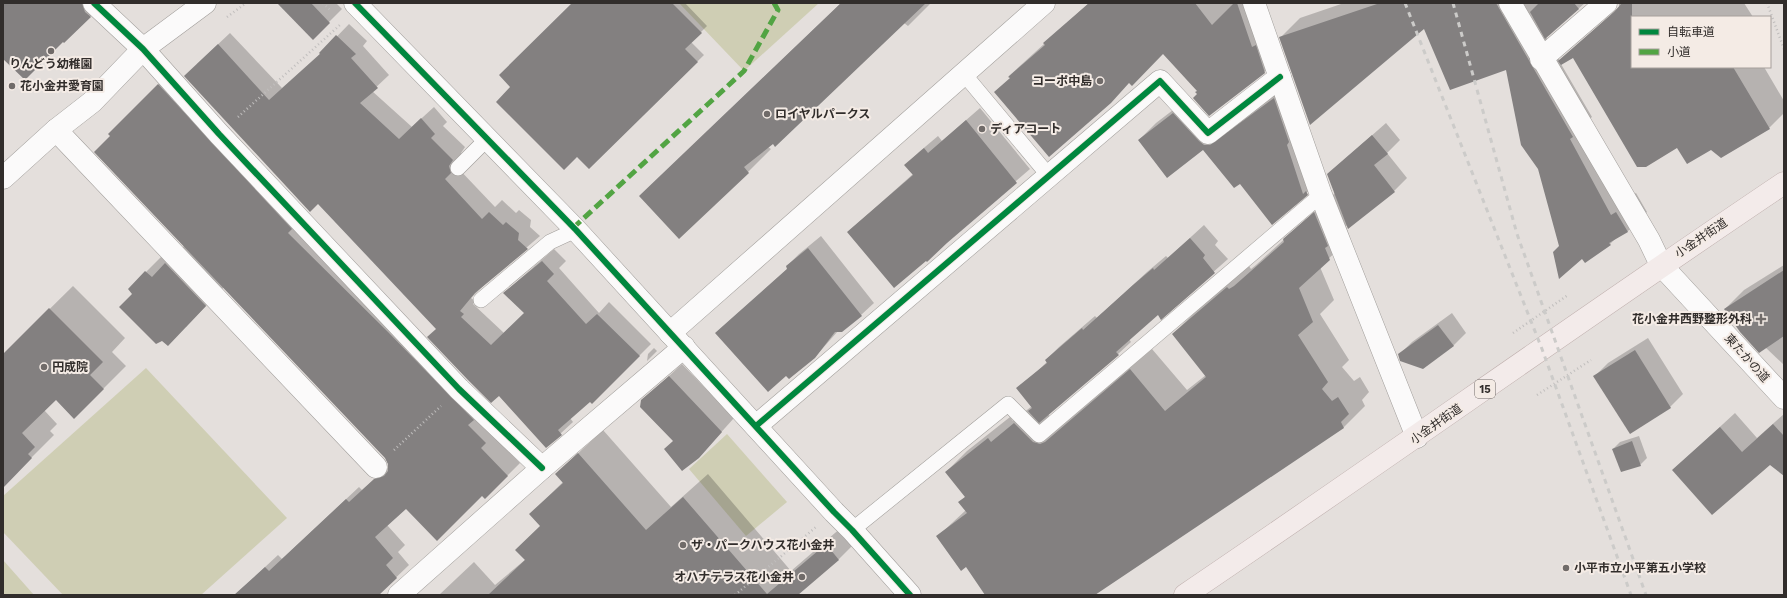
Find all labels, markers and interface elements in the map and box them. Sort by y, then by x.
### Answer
legend [1631,16,1771,68]
text: 自転車道 [1667,25,1715,39]
text: 小道 [1667,45,1691,59]
marker: りんどう幼稚園 [46,46,56,56]
place label: りんどう幼稚園 [9,57,93,71]
place label: コーポ中島 [1032,74,1092,88]
marker: コーポ中島 [1095,76,1105,86]
place label: 花小金井愛育園 [20,79,104,93]
marker: 花小金井愛育園 [7,81,17,91]
place label: ロイヤルパークス [775,107,870,121]
marker: ロイヤルパークス [762,109,772,119]
place label: ディアコート [990,122,1061,136]
marker: ディアコート [977,124,987,134]
street label: 小金井街道 [1672,215,1730,261]
place label: 花小金井西野整形外科 [1632,312,1752,326]
marker: 花小金井西野整形外科 [1755,313,1767,325]
street label: 東たかの道 [1722,331,1772,385]
place label: 円成院 [52,360,88,374]
marker: 円成院 [39,362,49,372]
road number: 15 [1475,380,1495,398]
street label: 小金井街道 [1407,401,1465,447]
place label: ザ・パークハウス花小金井 [691,538,834,552]
marker: ザ・パークハウス花小金井 [678,540,688,550]
place label: 小平市立小平第五小学校 [1574,561,1706,575]
marker: 小平市立小平第五小学校 [1561,563,1571,573]
place label: オハナテラス花小金井 [674,570,794,584]
marker: オハナテラス花小金井 [797,572,807,582]

